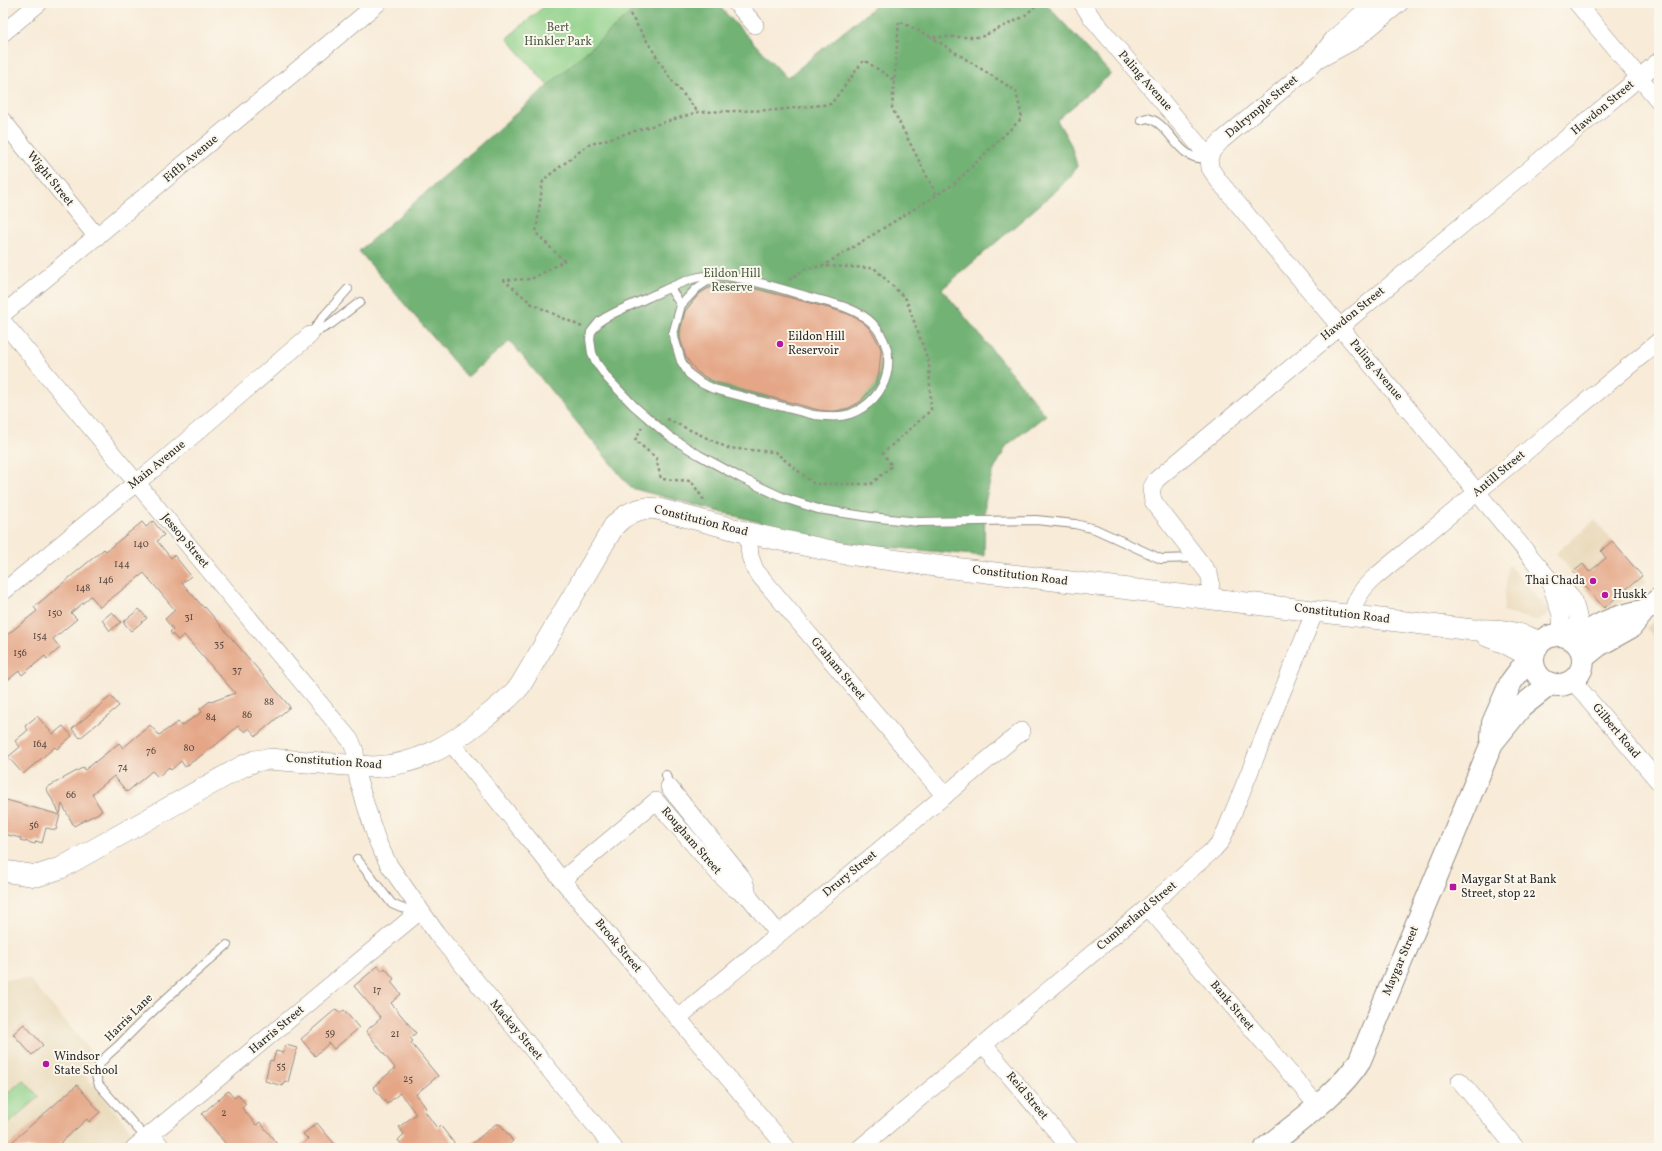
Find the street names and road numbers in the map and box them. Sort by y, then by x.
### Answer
street label: Paling Avenue [1114,47,1176,115]
street label: Dalrymple Street [1222,72,1302,142]
street label: Hawdon Street [1568,77,1638,139]
street label: Fifth Avenue [160,131,222,187]
street label: Wight Street [23,148,77,210]
street label: Hawdon Street [1318,283,1388,345]
street label: Paling Avenue [1346,336,1406,404]
street label: Main Avenue [125,437,189,493]
street label: Antill Street [1469,447,1529,501]
street label: Constitution Road [652,502,750,540]
street label: Jessop Street [157,510,213,572]
street label: Constitution Road [971,562,1069,590]
street label: Constitution Road [1293,600,1391,628]
street label: Graham Street [807,634,869,704]
street label: Gilbert Road [1588,700,1644,762]
street label: Constitution Road [285,751,383,773]
street label: Rougham Street [657,804,725,878]
street label: Drury Street [819,847,881,901]
street label: Cumberland Street [1094,878,1180,954]
street label: Brook Street [591,916,645,976]
street label: Maygar Street [1379,924,1423,998]
street label: Bank Street [1206,977,1258,1035]
street label: Harris Lane [102,990,157,1045]
street label: Mackay Street [486,996,546,1064]
street label: Harris Street [246,1002,308,1058]
street label: Reid Street [1002,1069,1052,1123]

